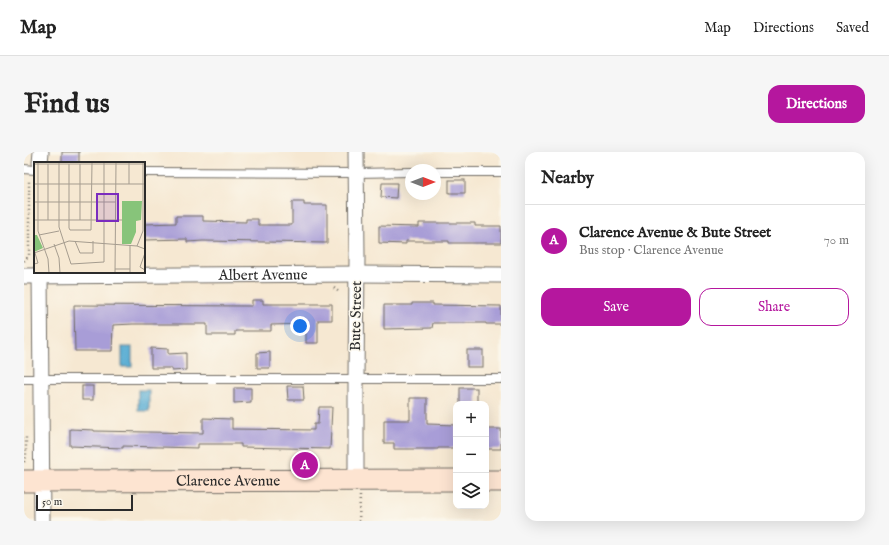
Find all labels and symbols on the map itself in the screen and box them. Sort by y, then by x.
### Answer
inset map [34,162,145,273]
north arrow [405,164,441,200]
street label: Albert Avenue [217,265,308,284]
street label: Bute Street [346,281,366,351]
your location [290,316,310,336]
pin: A [292,450,318,480]
street label: Clarence Avenue [176,471,280,490]
scale bar [36,493,133,512]

